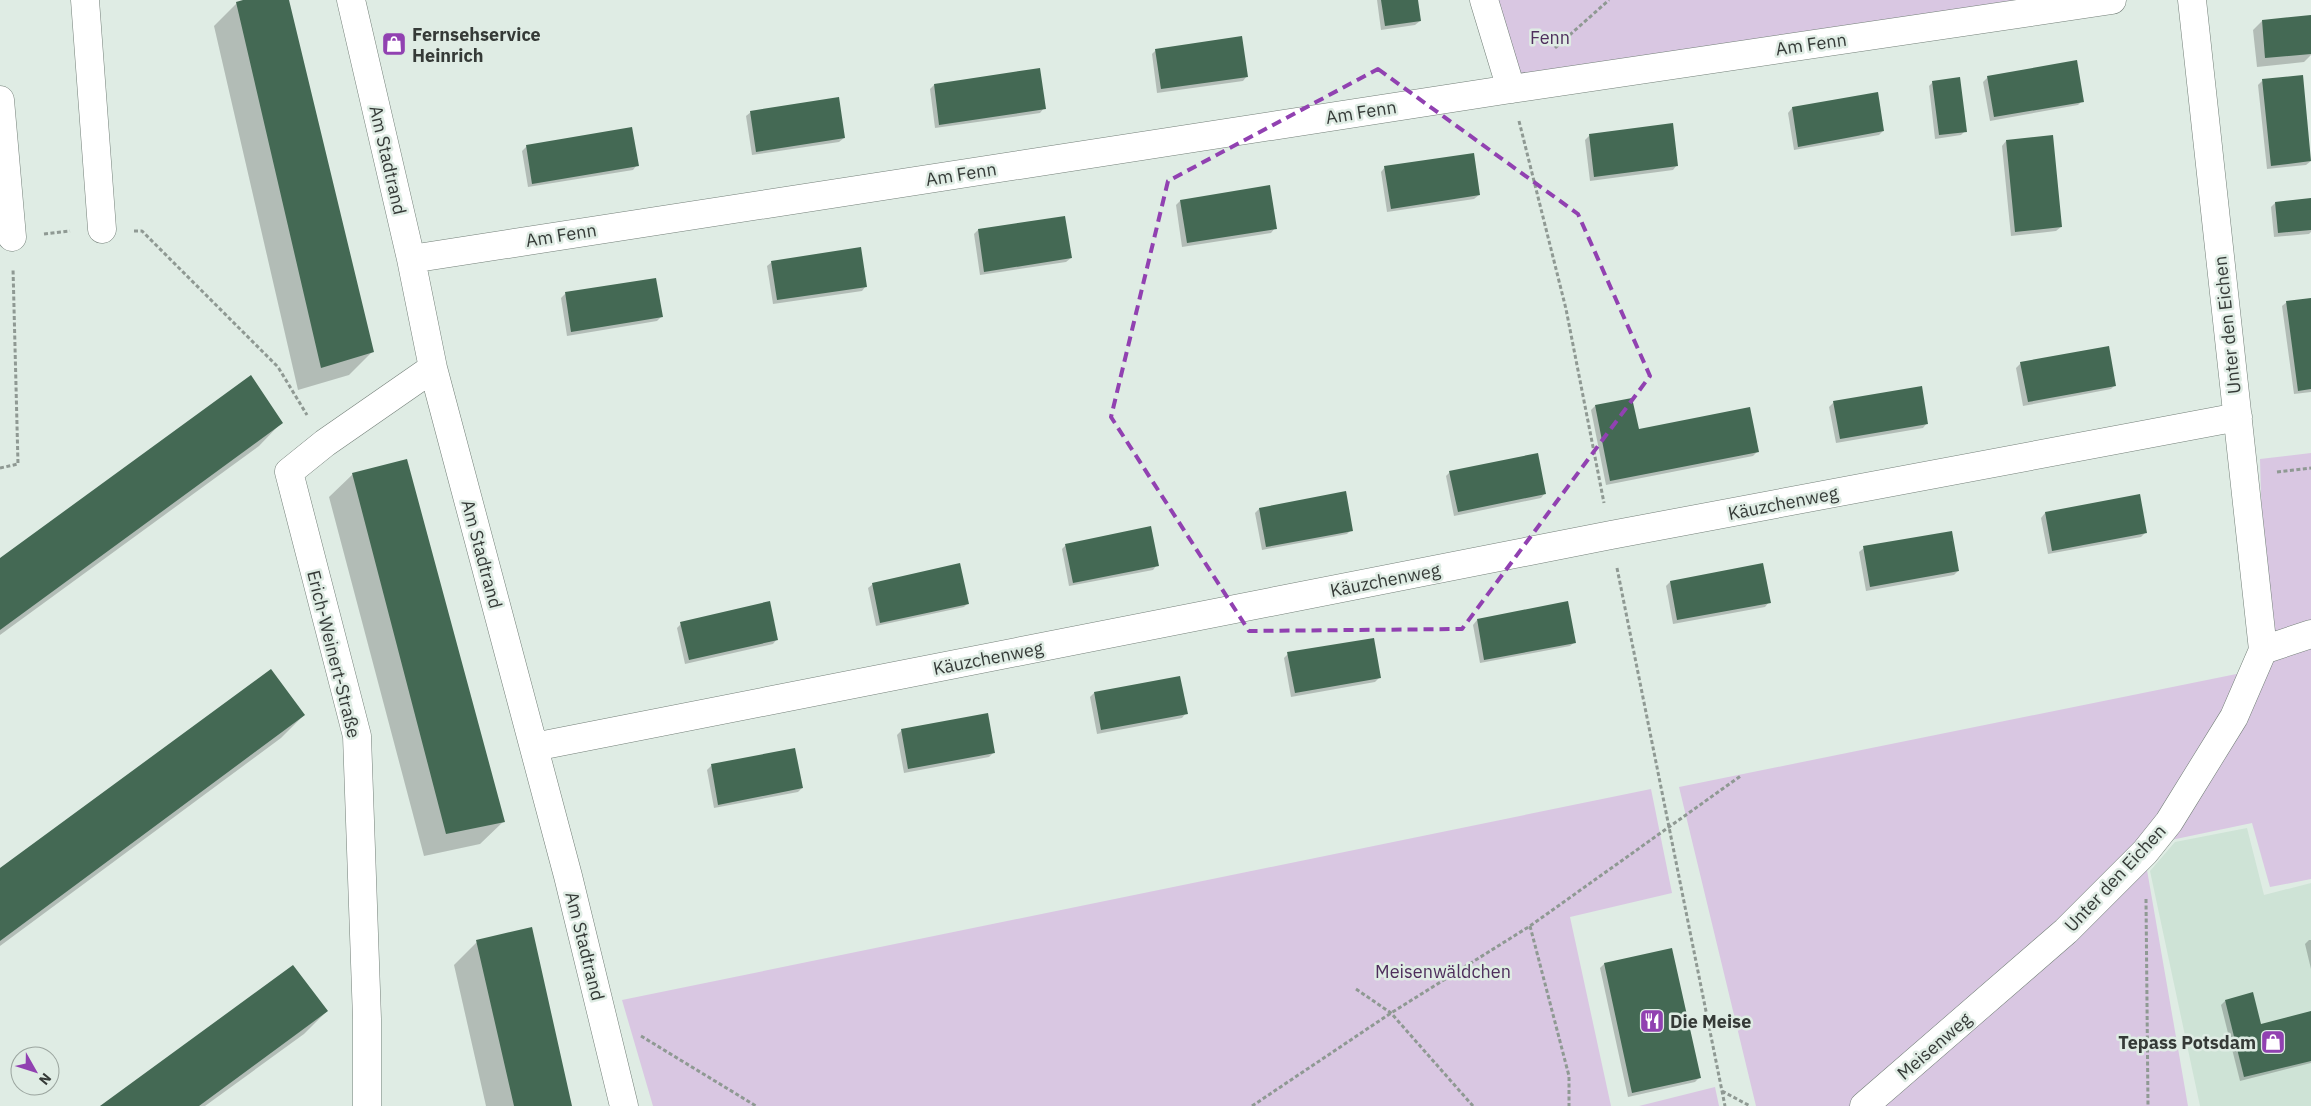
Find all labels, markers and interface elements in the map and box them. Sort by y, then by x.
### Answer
place label: Fernsehservice Heinrich [412,23,541,67]
park label: Fenn [1530,26,1570,49]
street label: Am Fenn [1774,28,1848,60]
shop icon: Fernsehservice Heinrich [381,31,407,57]
street label: Am Fenn [1324,95,1398,129]
street label: Am Stadtrand [364,103,412,217]
street label: Am Fenn [924,157,998,191]
street label: Am Fenn [524,218,598,252]
street label: Unter den Eichen [2208,255,2246,395]
street label: Käuzchenweg [1726,481,1840,525]
street label: Am Stadtrand [456,497,508,611]
street label: Käuzchenweg [1328,558,1442,602]
street label: Erich-Weinert-Straße [302,568,366,740]
street label: Käuzchenweg [931,636,1045,680]
street label: Unter den Eichen [2059,819,2171,937]
street label: Am Stadtrand [560,889,610,1003]
park label: Meisenwäldchen [1375,960,1511,983]
street label: Meisenweg [1892,1007,1976,1084]
restaurant icon: Die Meise [1639,1008,1665,1034]
place label: Die Meise [1670,1010,1751,1033]
shop icon: Tepass Potsdam [2260,1029,2286,1055]
place label: Tepass Potsdam [2118,1031,2256,1054]
north arrow [10,1046,60,1096]
text: N [35,1070,55,1089]

